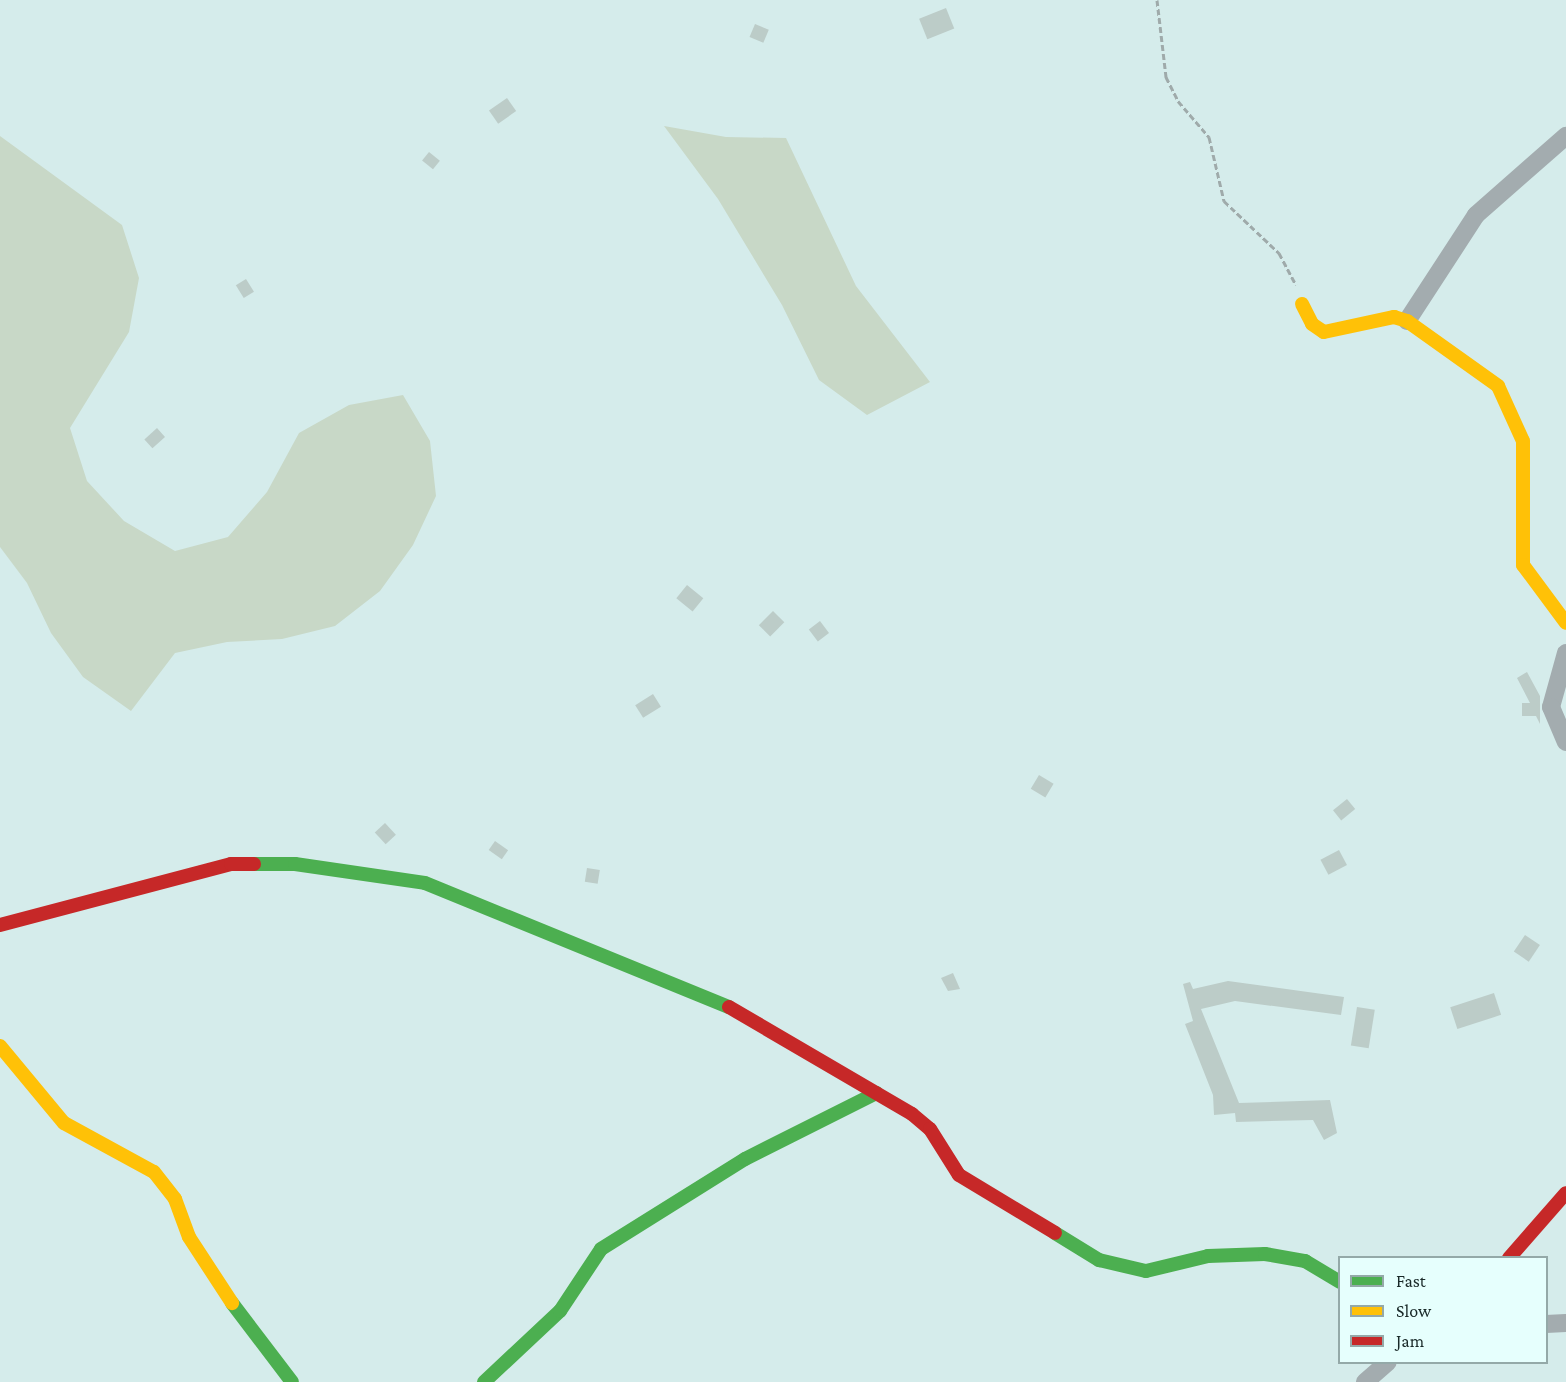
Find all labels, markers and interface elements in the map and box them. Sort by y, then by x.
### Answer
legend [1338,1256,1548,1364]
text: Fast [1396,1271,1426,1291]
text: Slow [1396,1301,1431,1321]
text: Jam [1396,1331,1424,1351]

